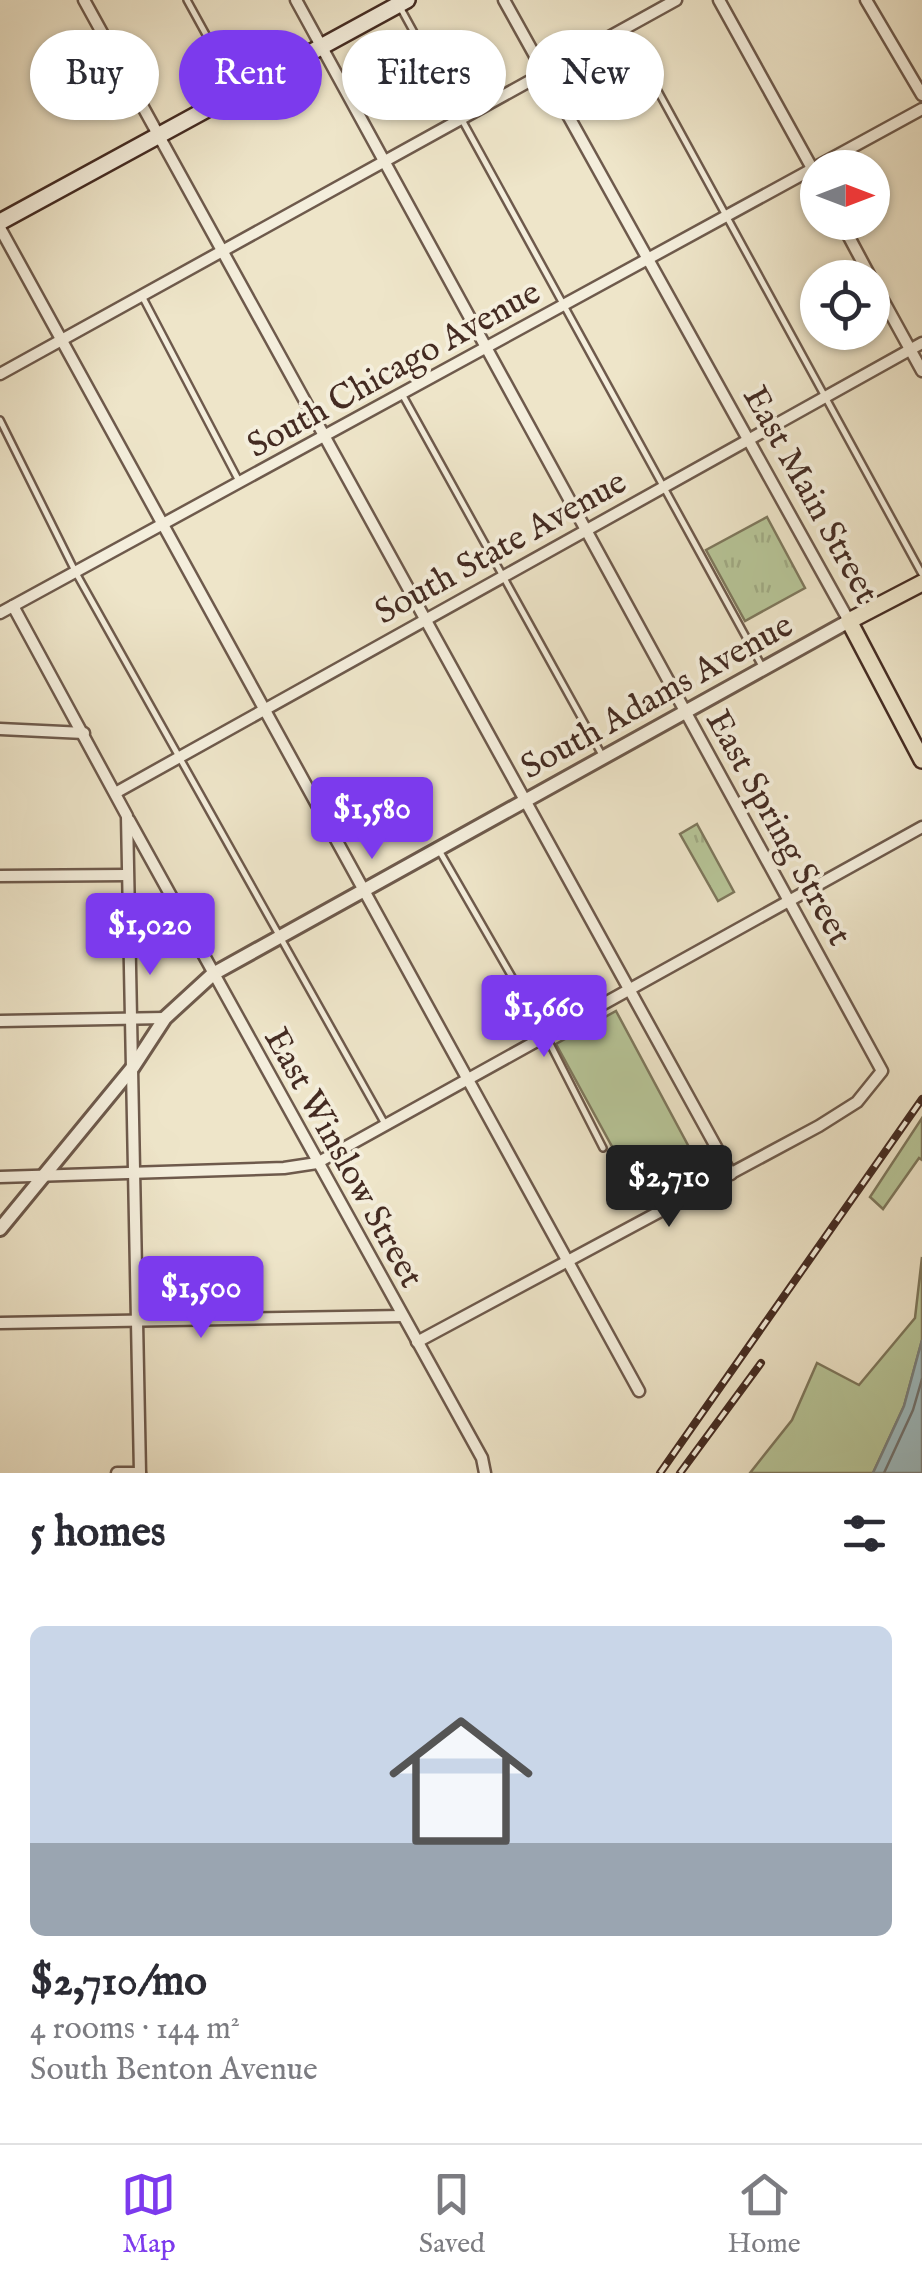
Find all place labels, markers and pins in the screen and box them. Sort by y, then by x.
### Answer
pin: $1,580 [291,777,453,862]
pin: $1,020 [69,893,231,978]
pin: $1,660 [463,975,625,1060]
pin: $2,710 [588,1145,750,1230]
pin: $1,500 [120,1256,282,1341]

